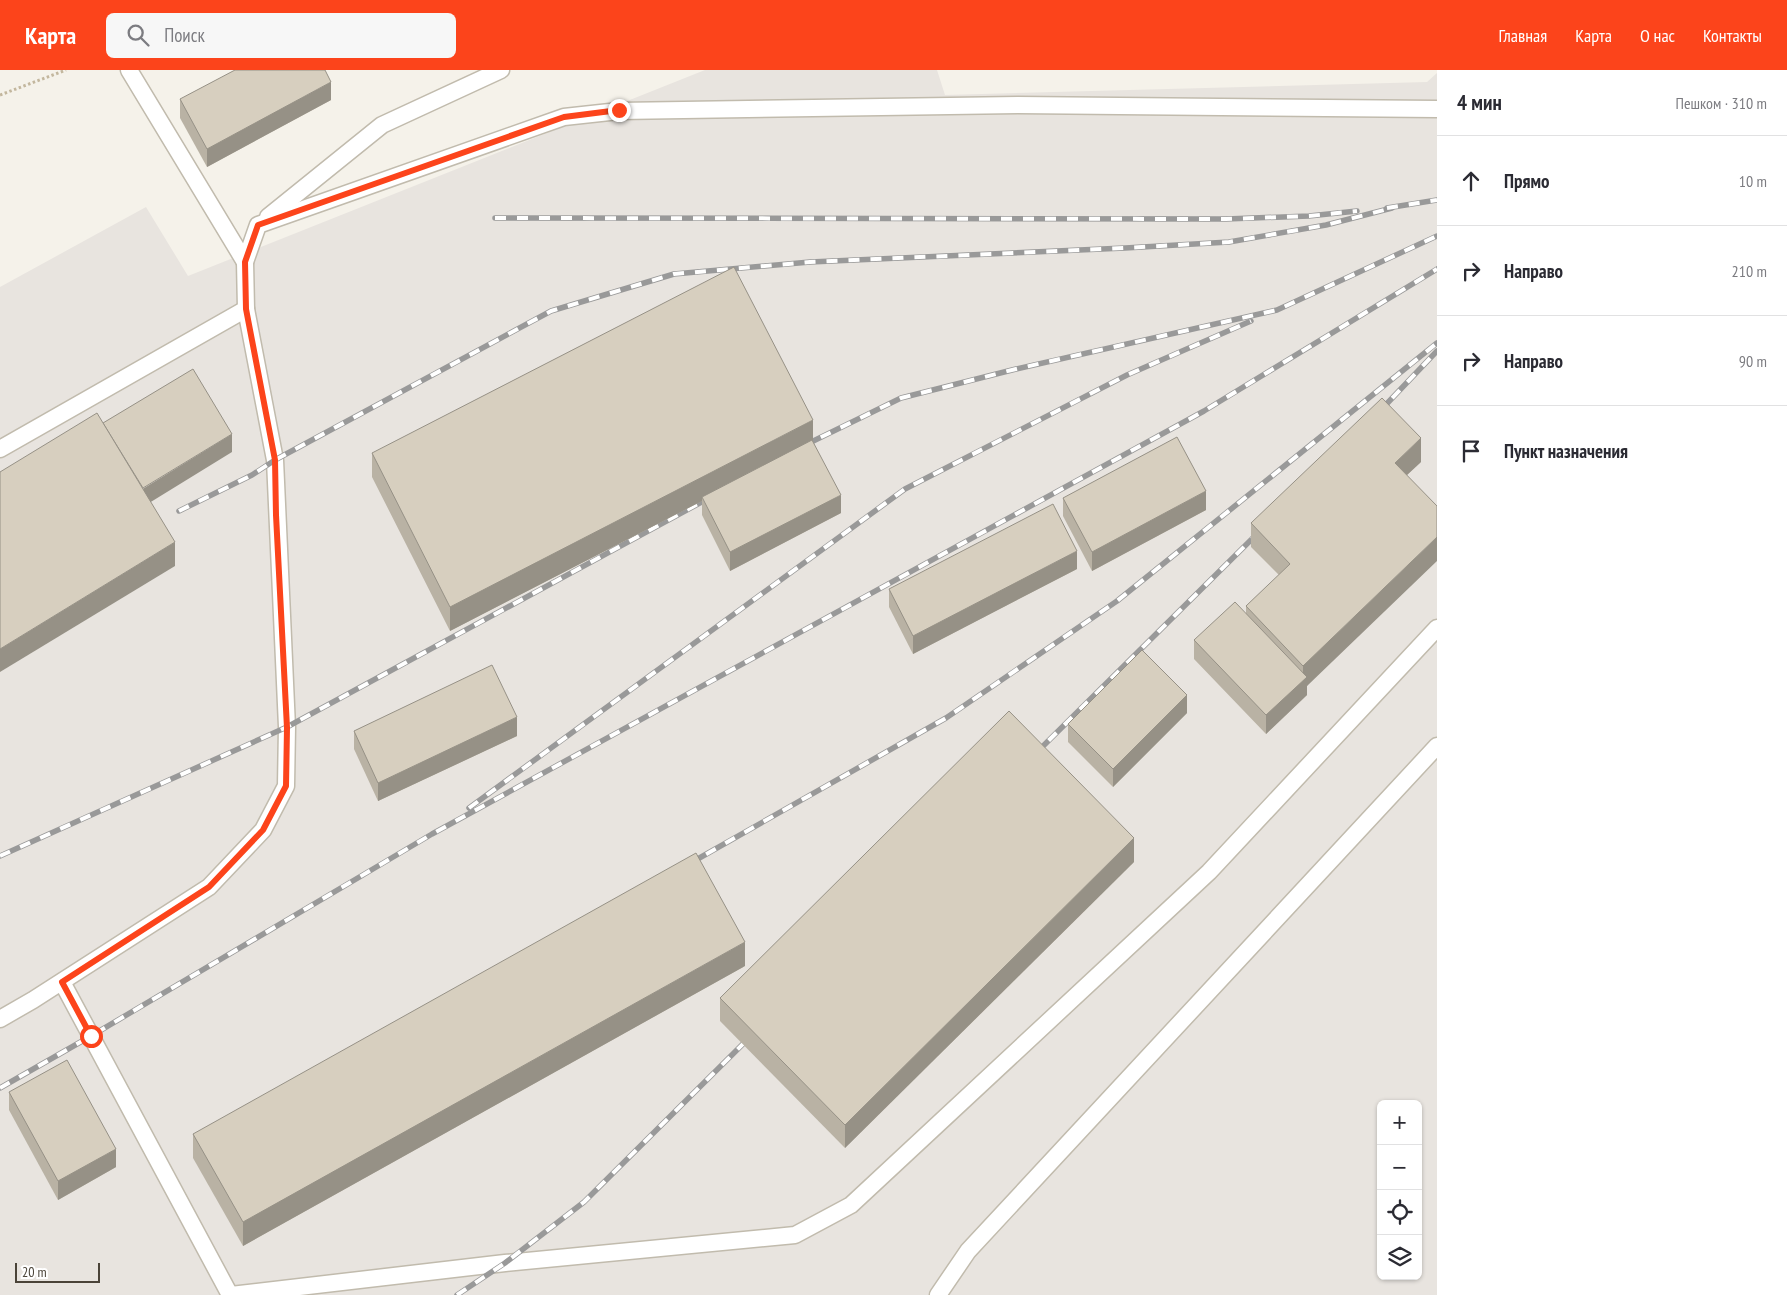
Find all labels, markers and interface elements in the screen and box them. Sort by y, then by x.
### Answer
search box [106,13,456,58]
text: Карта [25,20,76,51]
icon: search [124,21,152,49]
text: Поиск [164,23,205,47]
text: Главная [1499,24,1547,47]
text: Карта [1575,24,1612,47]
text: О нас [1640,24,1675,47]
text: Контакты [1703,24,1762,47]
text: 4 мин [1457,89,1502,116]
text: Пешком · 310 m [1676,93,1767,113]
route end [608,99,631,122]
icon: ahead [1457,167,1485,195]
text: Прямо [1504,169,1549,193]
text: 10 m [1739,171,1767,191]
icon: right [1457,257,1485,285]
text: Направо [1504,259,1563,283]
text: 210 m [1732,261,1767,281]
icon: right [1457,347,1485,375]
text: Направо [1504,349,1563,373]
text: 90 m [1739,351,1767,371]
icon: arrive [1457,437,1485,465]
text: Пункт назначения [1504,439,1628,463]
route start [80,1025,103,1048]
map controls [1377,1100,1422,1280]
button: + [1377,1100,1422,1145]
button: − [1377,1145,1422,1190]
button: locate [1377,1190,1422,1235]
button: layers [1377,1235,1422,1280]
scale bar [15,1260,100,1283]
text: 20 m [22,1263,47,1281]

